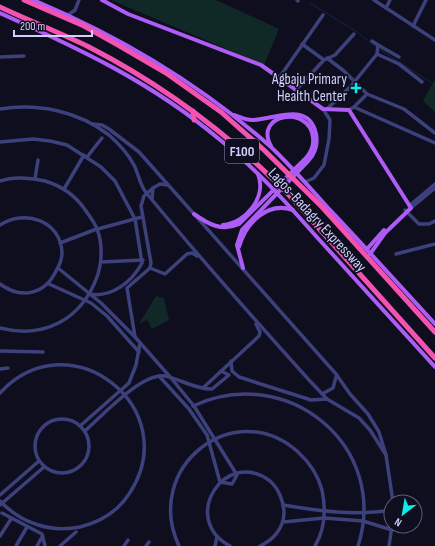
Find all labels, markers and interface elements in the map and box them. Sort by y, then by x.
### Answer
scale bar [14,12,92,38]
text: 200 m [20,19,46,34]
place label: Agbaju Primary Health Center [271,70,348,106]
marker: Agbaju Primary Health Center [350,82,362,94]
road number: F100 [225,139,259,163]
street label: Lagos-Badagry Expressway [264,164,370,276]
north arrow [383,494,423,534]
text: N [392,515,404,529]

